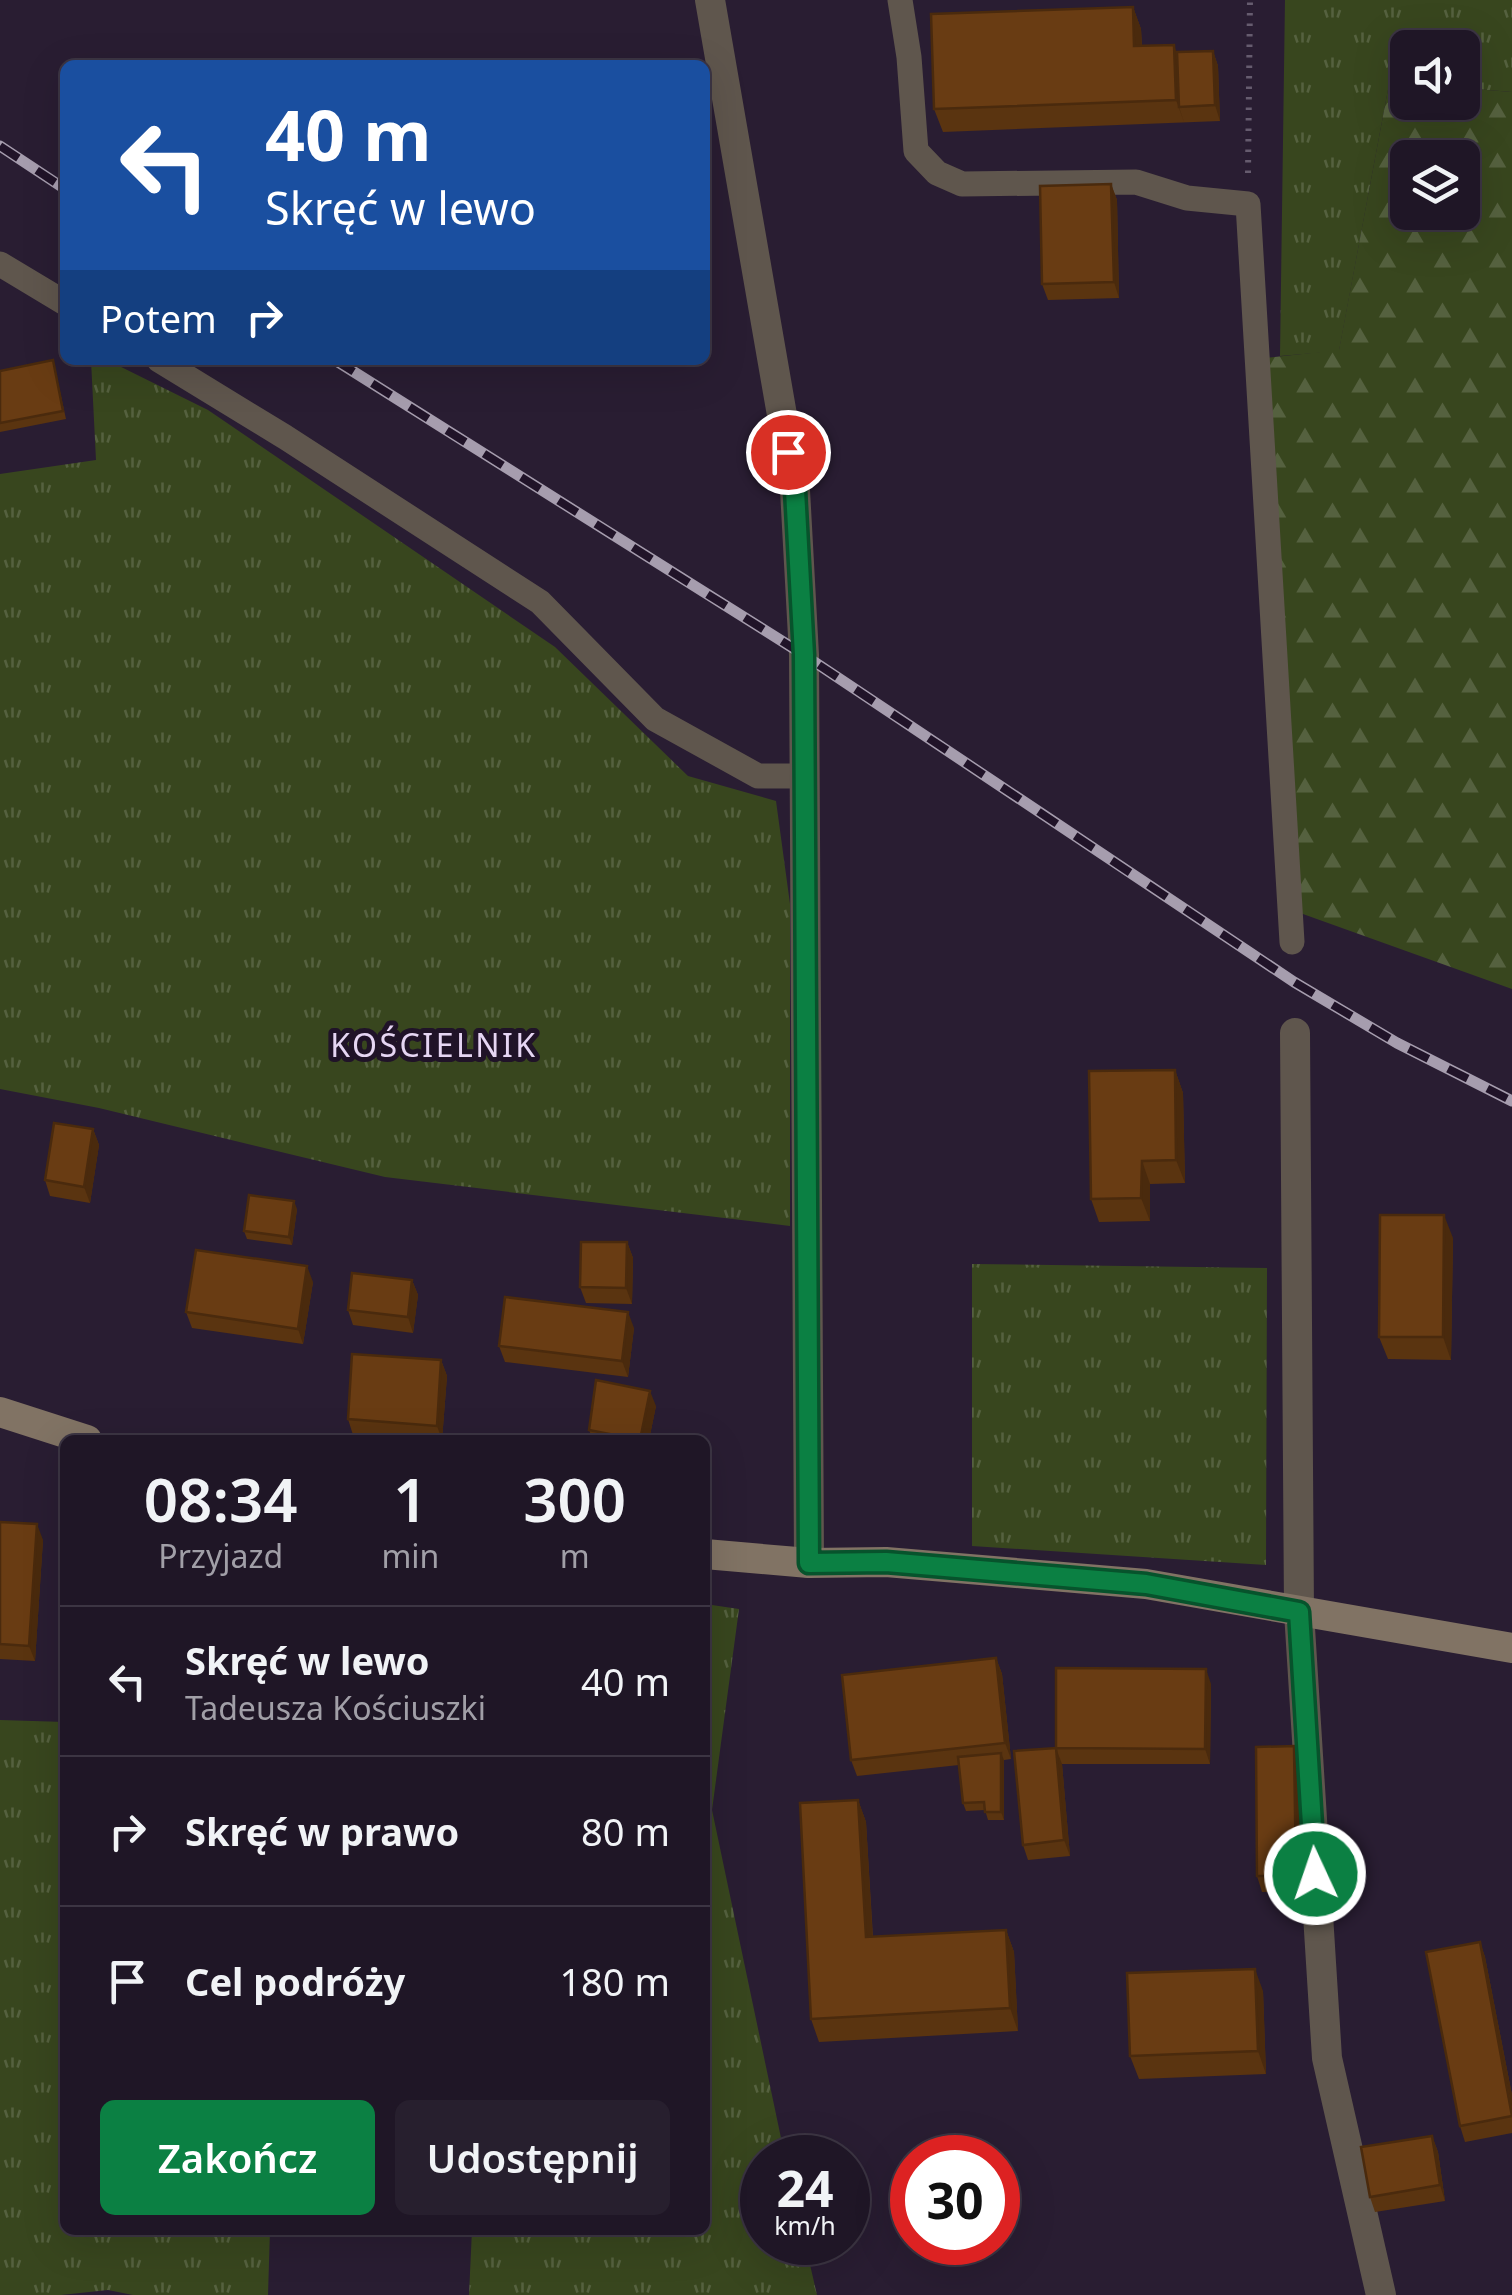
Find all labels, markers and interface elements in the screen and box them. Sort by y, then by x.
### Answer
map controls [1390,30,1480,230]
button: sound [1390,30,1480,120]
text: 40 m [265,86,432,182]
icon: left [100,100,230,230]
button: layers [1390,140,1480,230]
text: Skręć w lewo [265,177,536,238]
icon: right [237,290,292,345]
text: Potem [100,292,217,344]
pin [746,410,831,495]
icon: arrive [761,425,816,480]
district label: KOŚCIELNIK [330,1023,538,1066]
text: 08:34 [144,1458,298,1540]
text: 1 [393,1458,428,1540]
text: 300 [523,1458,626,1540]
text: Przyjazd [158,1534,283,1577]
text: min [381,1534,439,1577]
text: m [560,1534,590,1577]
text: Skręć w lewo [185,1634,430,1686]
icon: left [100,1654,155,1709]
text: 40 m [581,1655,670,1707]
text: Tadeusza Kościuszki [185,1686,486,1729]
icon: right [100,1804,155,1859]
text: Skręć w prawo [185,1805,459,1857]
text: 80 m [581,1805,670,1857]
position arrow [1263,1822,1367,1926]
icon: arrive [100,1954,155,2009]
text: Cel podróży [185,1955,405,2007]
text: 180 m [559,1955,670,2007]
button: Zakończ [100,2100,375,2215]
button: Udostępnij [395,2100,670,2215]
speed limit sign: 30 [890,2135,1020,2265]
text: 24 [776,2154,834,2222]
text: km/h [774,2208,836,2242]

